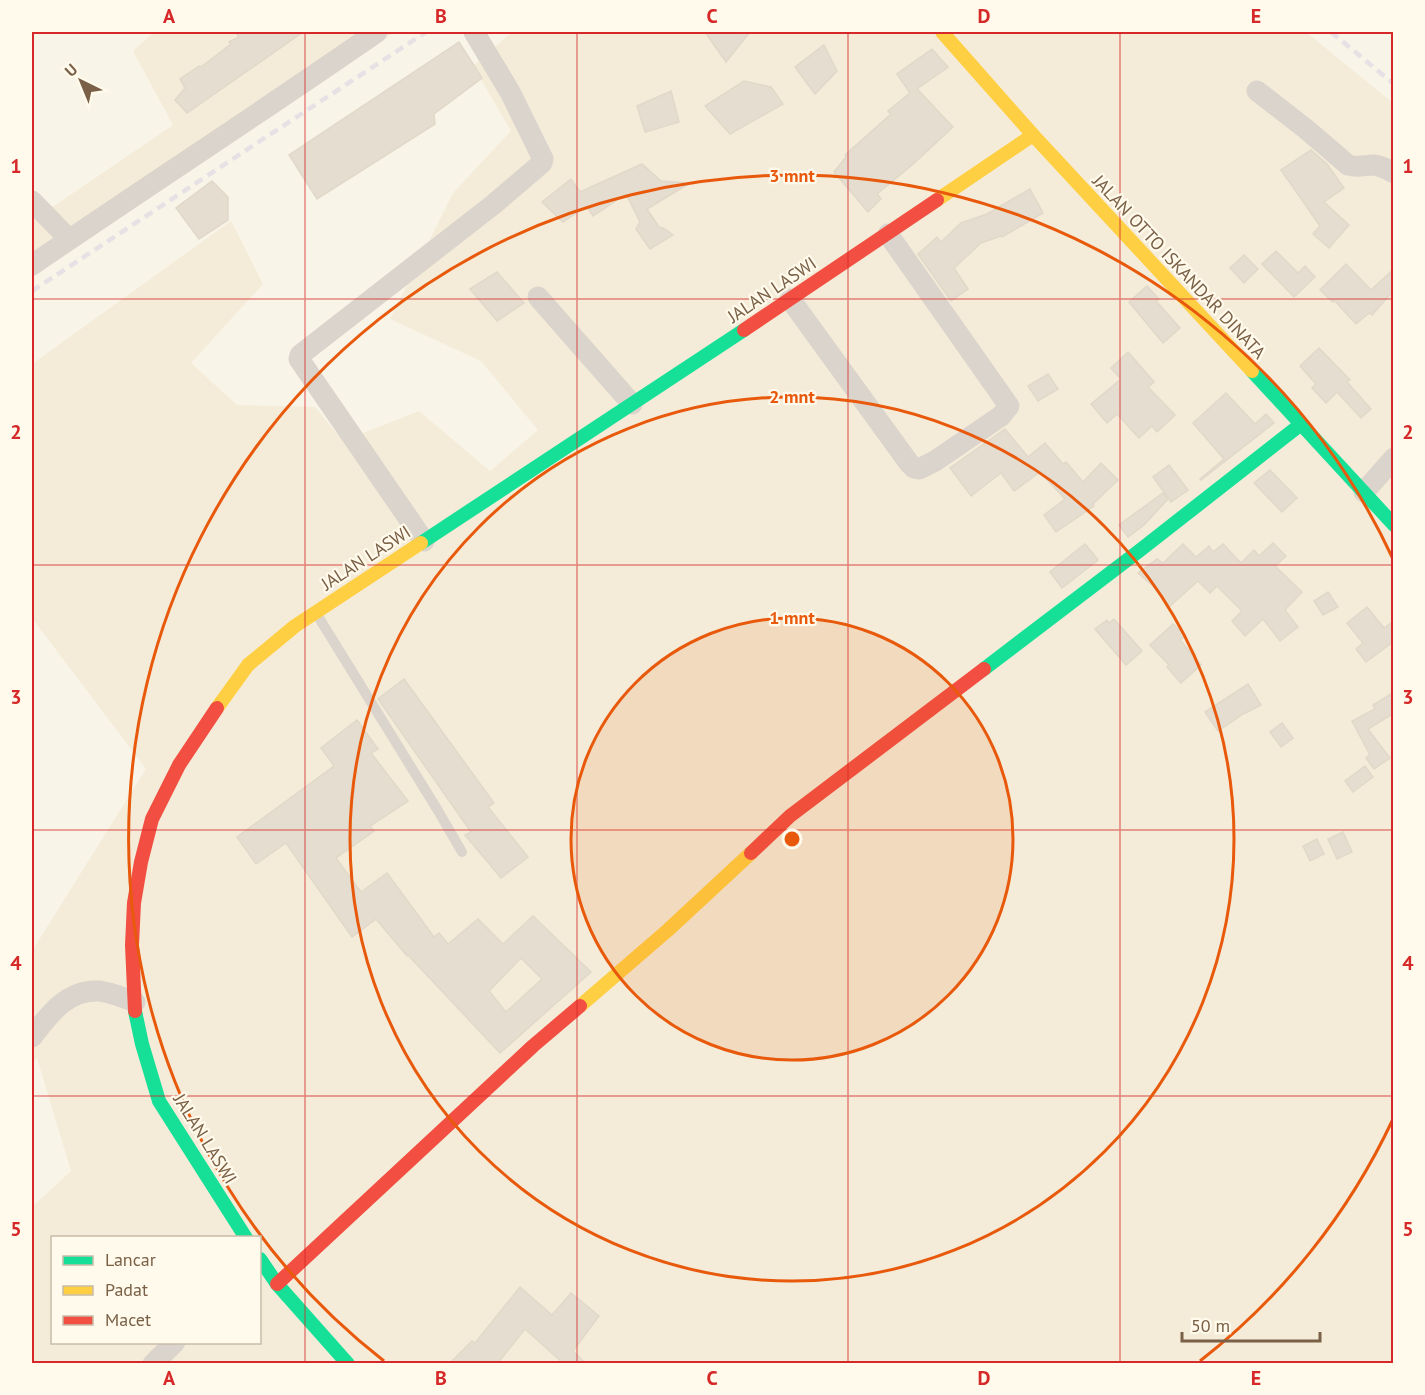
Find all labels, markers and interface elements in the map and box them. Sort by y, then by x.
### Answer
text: A [163,3,176,29]
text: B [435,3,447,29]
text: C [706,3,718,29]
text: D [978,3,991,29]
text: E [1251,3,1261,29]
north arrow [51,51,111,111]
text: U [60,59,81,81]
text: 1 [10,153,22,179]
text: 1 [1402,153,1414,179]
text: 3 mnt [769,164,815,187]
street label: JALAN OTTO ISKANDAR DINATA [1087,169,1271,364]
street label: JALAN LASWI [722,251,821,328]
text: 2 mnt [769,385,815,408]
text: 2 [10,419,22,445]
text: 2 [1402,419,1414,445]
street label: JALAN LASWI [316,520,415,596]
text: 1 mnt [769,606,815,629]
text: 3 [10,684,22,710]
text: 3 [1402,684,1414,710]
centre of rings [782,829,802,849]
text: 4 [10,950,22,976]
text: 4 [1402,950,1414,976]
street label: JALAN LASWI [168,1088,242,1188]
text: 5 [10,1216,22,1242]
text: 5 [1402,1216,1414,1242]
legend [51,1236,261,1344]
text: Lancar [105,1248,156,1271]
text: Padat [105,1278,148,1301]
scale bar [1182,1305,1320,1343]
text: Macet [105,1308,151,1331]
text: 50 m [1191,1314,1230,1337]
text: A [163,1365,176,1391]
text: B [435,1365,447,1391]
text: C [706,1365,718,1391]
text: D [978,1365,991,1391]
text: E [1251,1365,1261,1391]

